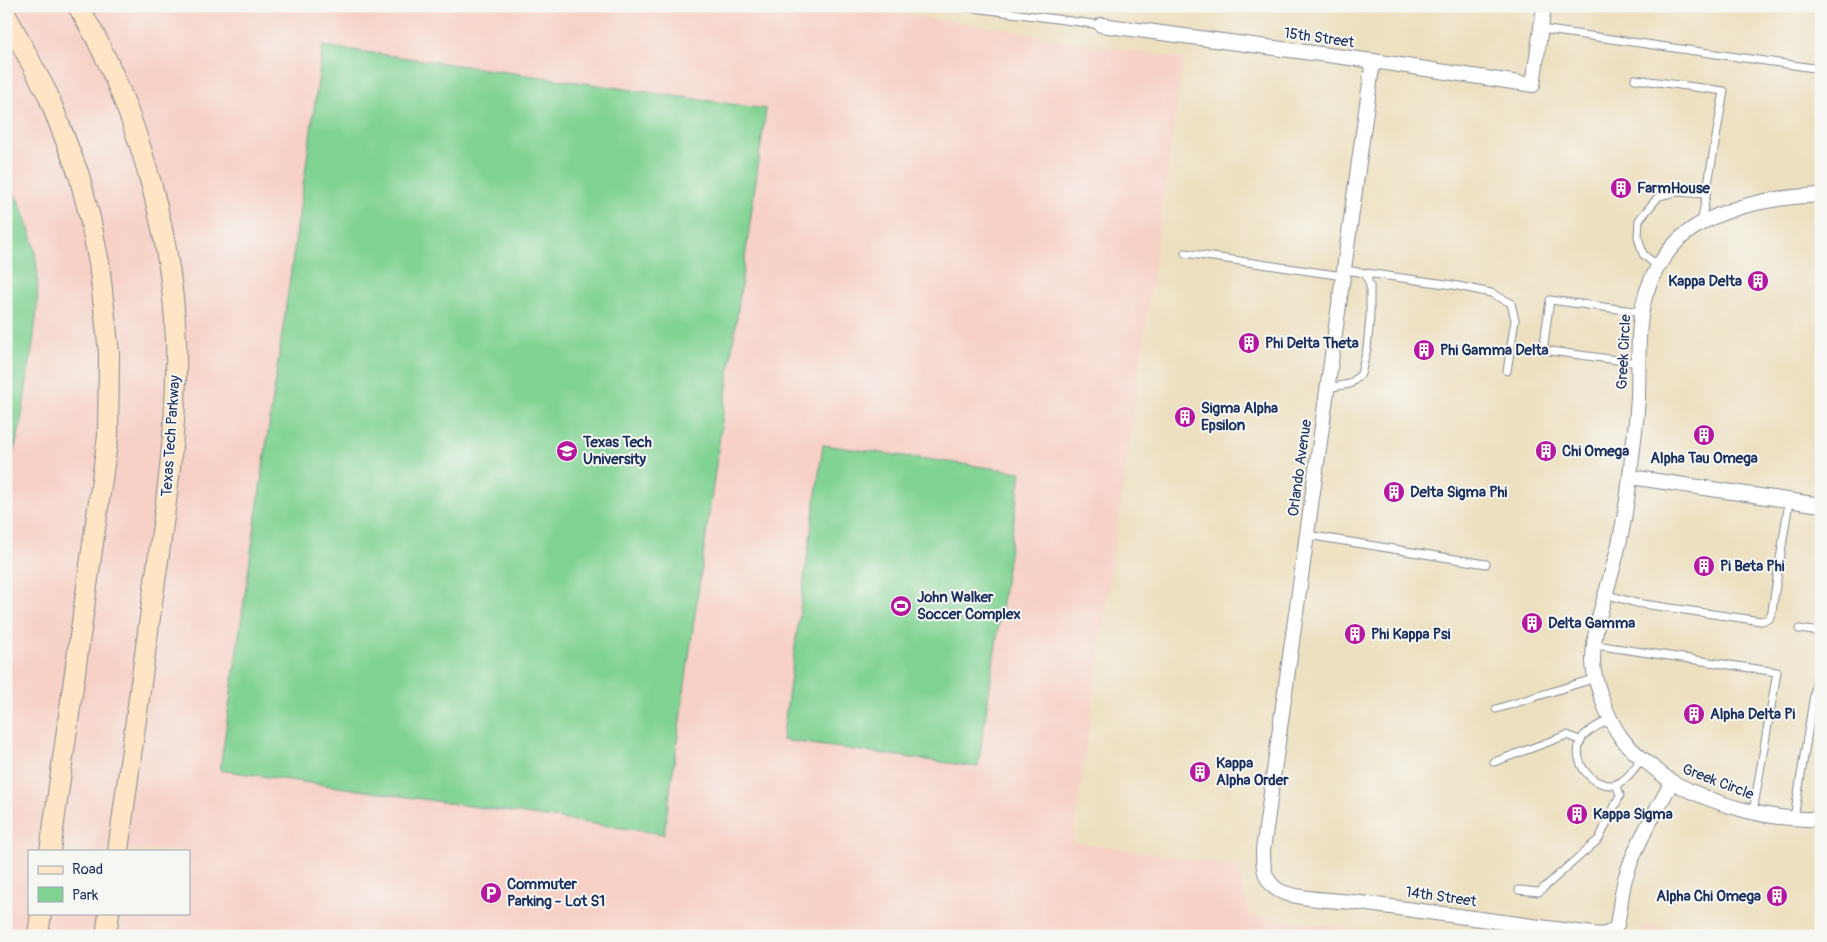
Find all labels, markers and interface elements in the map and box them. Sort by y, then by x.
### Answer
street label: 15th Street [1283,24,1356,52]
building icon: FarmHouse [1609,176,1633,200]
place label: FarmHouse [1637,179,1711,198]
building icon: Kappa Delta [1746,269,1770,293]
place label: Kappa Delta [1668,272,1742,291]
street label: Greek Circle [1613,313,1635,390]
building icon: Phi Delta Theta [1237,331,1261,355]
place label: Phi Delta Theta [1265,334,1359,353]
building icon: Phi Gamma Delta [1412,338,1436,362]
place label: Phi Gamma Delta [1440,341,1549,360]
street label: Texas Tech Parkway [157,374,185,497]
place label: Sigma Alpha Epsilon [1201,399,1278,435]
building icon: Sigma Alpha Epsilon [1173,405,1197,429]
street label: Orlando Avenue [1284,418,1316,518]
building icon: Alpha Tau Omega [1692,423,1716,447]
place label: Texas Tech University [582,433,652,469]
school or university icon: Texas Tech University [555,439,579,463]
building icon: Chi Omega [1534,439,1558,463]
place label: Chi Omega [1562,442,1629,461]
place label: Alpha Tau Omega [1650,449,1758,468]
building icon: Delta Sigma Phi [1382,480,1406,504]
place label: Delta Sigma Phi [1410,483,1508,502]
building icon: Pi Beta Phi [1692,554,1716,578]
place label: Pi Beta Phi [1720,557,1785,576]
place label: John Walker Soccer Complex [917,588,1021,624]
sports icon: John Walker Soccer Complex [889,594,913,618]
building icon: Delta Gamma [1520,611,1544,635]
place label: Delta Gamma [1548,614,1635,633]
building icon: Phi Kappa Psi [1343,622,1367,646]
place label: Phi Kappa Psi [1371,625,1451,644]
building icon: Alpha Delta Pi [1682,702,1706,726]
place label: Alpha Delta Pi [1710,705,1796,724]
place label: Kappa Alpha Order [1216,754,1289,790]
building icon: Kappa Alpha Order [1188,760,1212,784]
street label: Greek Circle [1680,760,1757,805]
building icon: Kappa Sigma [1565,802,1589,826]
place label: Kappa Sigma [1593,805,1673,824]
legend [28,850,190,914]
text: Road [72,860,103,879]
place label: Commuter Parking - Lot S1 [507,875,605,911]
parking icon: Commuter Parking - Lot S1 [479,881,503,905]
street label: 14th Street [1404,883,1479,912]
building icon: Alpha Chi Omega [1765,884,1789,908]
text: Park [72,886,99,905]
place label: Alpha Chi Omega [1656,887,1761,906]

